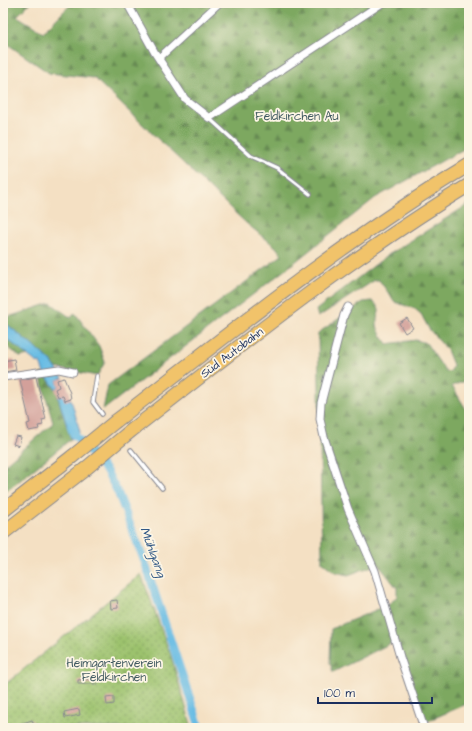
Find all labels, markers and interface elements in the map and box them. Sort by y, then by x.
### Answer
park label: Feldkirchen Au [255,108,339,125]
street label: Süd Autobahn [197,324,267,382]
water label: Mühlgang [135,524,171,581]
park label: Heimgartenverein Feldkirchen [67,655,161,686]
scale bar [318,679,432,705]
text: 100 m [324,685,355,702]

